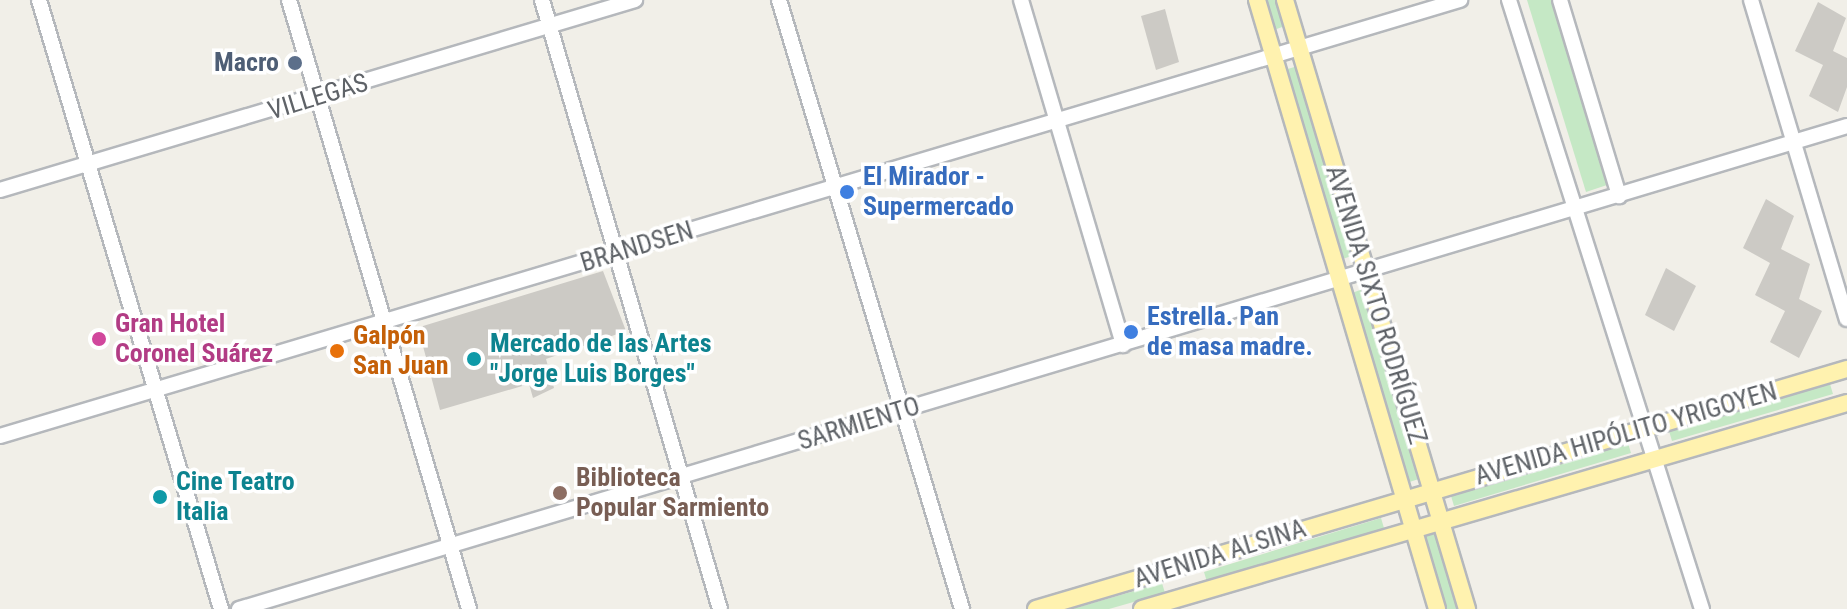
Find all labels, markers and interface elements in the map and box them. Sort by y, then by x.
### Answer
place label: Macro [214,47,279,79]
marker: Macro [286,54,304,72]
street label: VILLEGAS [264,67,372,127]
place label: El Mirador - Supermercado [863,161,1014,222]
street label: AVENIDA SIXTO RODRÍGUEZ [1319,162,1433,448]
marker: El Mirador - Supermercado [838,183,856,201]
street label: BRANDSEN [577,215,697,279]
place label: Estrella. Pan de masa madre. [1147,301,1313,362]
place label: Gran Hotel Coronel Suárez [115,308,273,370]
place label: Galpón San Juan [353,320,449,382]
marker: Estrella. Pan de masa madre. [1122,323,1140,341]
place label: Mercado de las Artes "Jorge Luis Borges" [490,328,711,390]
marker: Gran Hotel Coronel Suárez [90,330,108,348]
marker: Galpón San Juan [328,342,346,360]
marker: Mercado de las Artes "Jorge Luis Borges" [465,350,483,368]
street label: AVENIDA HIPÓLITO YRIGOYEN [1471,376,1781,492]
street label: SARMIENTO [794,391,924,457]
place label: Biblioteca Popular Sarmiento [576,462,769,524]
place label: Cine Teatro Italia [176,466,295,528]
marker: Biblioteca Popular Sarmiento [551,484,569,502]
marker: Cine Teatro Italia [151,488,169,506]
street label: AVENIDA ALSINA [1130,513,1310,595]

